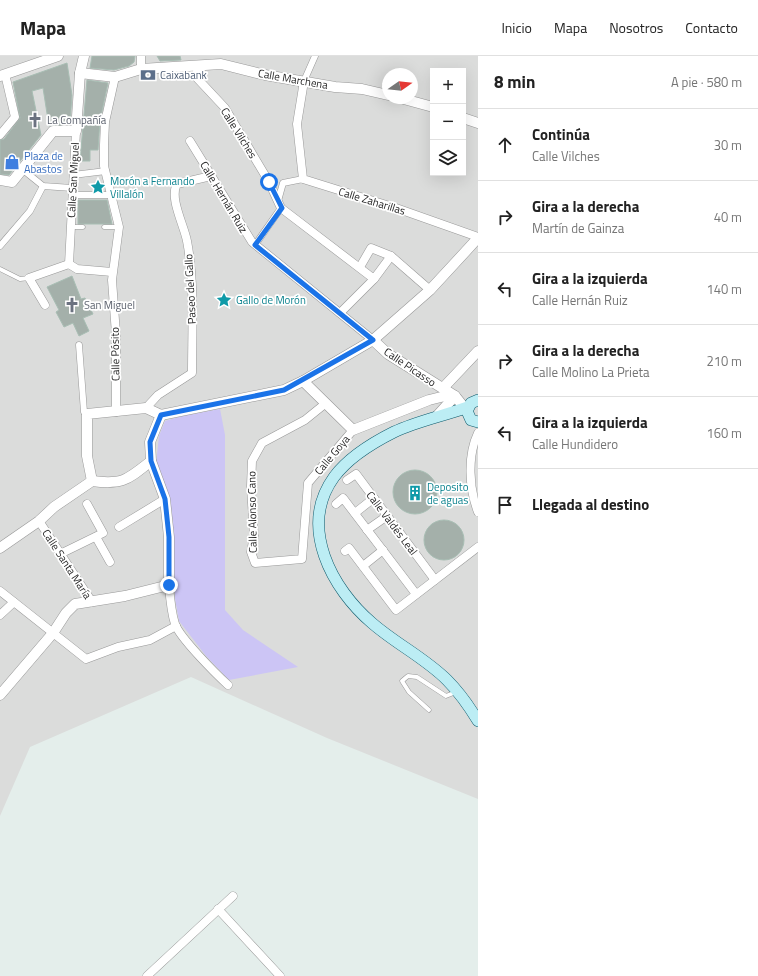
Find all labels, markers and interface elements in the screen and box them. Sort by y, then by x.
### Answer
text: Mapa [20,13,66,42]
text: Inicio [501,17,532,38]
text: Mapa [554,17,587,38]
text: Nosotros [609,17,663,38]
text: Contacto [685,17,738,38]
street label: Calle Marchena [257,65,330,93]
bank icon: Caixabank [139,66,157,84]
place label: Caixabank [160,67,208,83]
north arrow [382,68,418,104]
map controls [430,68,466,176]
button: + [430,68,466,104]
text: 8 min [494,69,535,95]
text: A pie · 580 m [671,72,742,92]
street label: Calle Vilches [217,104,261,162]
button: − [430,104,466,140]
church icon: La Compañía [26,111,44,129]
place label: La Compañía [47,112,107,128]
text: Continúa [532,123,590,146]
icon: ahead [494,134,516,156]
text: 30 m [714,135,742,155]
button: layers [430,140,466,176]
street label: Calle San Miguel [63,142,83,218]
text: Calle Vilches [532,146,600,166]
place label: Plaza de Abastos [24,148,63,177]
shop icon: Plaza de Abastos [3,153,21,171]
street label: Calle Hernán Ruiz [196,158,252,236]
place label: Morón a Fernando Villalón [110,173,195,202]
route start [260,173,278,191]
place icon: Morón a Fernando Villalón [89,178,107,196]
street label: Calle Zaharillas [337,183,407,219]
text: Gira a la derecha [532,195,639,218]
icon: right [494,206,516,228]
text: 40 m [714,207,742,227]
text: Martín de Gainza [532,218,624,238]
street label: Paseo del Gallo [180,253,200,325]
text: Gira a la izquierda [532,267,648,290]
icon: left [494,278,516,300]
text: 140 m [706,279,742,299]
text: Calle Hernán Ruiz [532,290,628,310]
place icon: Gallo de Morón [215,291,233,309]
place label: Gallo de Morón [236,292,306,308]
church icon: San Miguel [63,296,81,314]
place label: San Miguel [84,297,135,313]
street label: Calle Pósito [107,327,123,381]
text: Gira a la derecha [532,339,639,362]
street label: Calle Picasso [381,344,439,390]
icon: right [494,350,516,372]
text: 210 m [706,351,742,371]
text: Calle Molino La Prieta [532,362,650,382]
text: Gira a la izquierda [532,411,648,434]
icon: left [494,422,516,444]
text: 160 m [706,423,742,443]
street label: Calle Goya [311,431,354,478]
text: Calle Hundidero [532,434,618,454]
street label: Calle Alonso Cano [243,471,261,553]
place label: Deposito de aguas [427,479,469,508]
building icon: Deposito de aguas [406,484,424,502]
street label: Calle Valdés Leal [363,488,421,558]
text: Llegada al destino [532,493,649,516]
icon: arrive [494,494,516,516]
street label: Calle Santa María [38,526,96,602]
route end [160,576,178,594]

